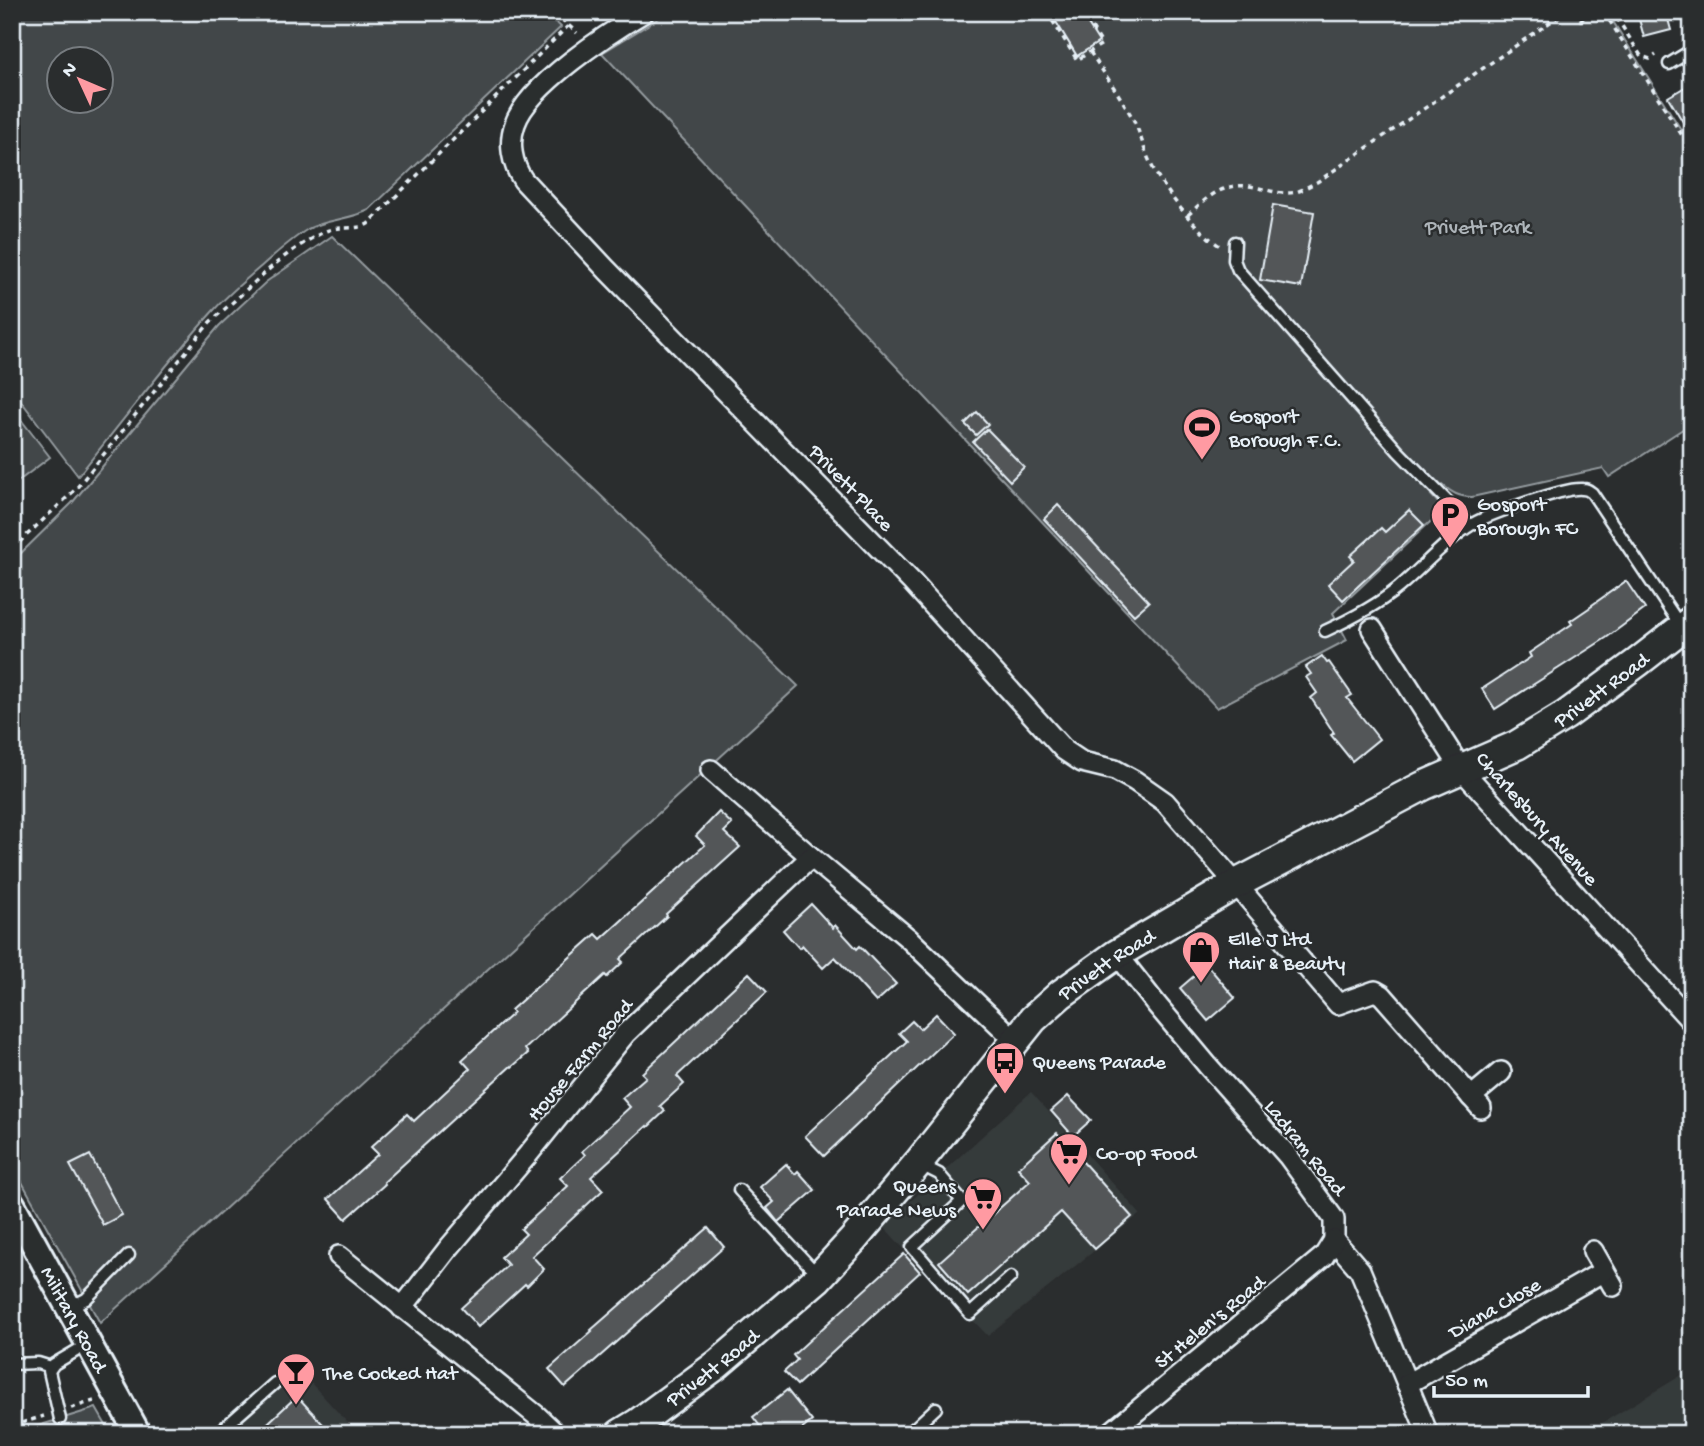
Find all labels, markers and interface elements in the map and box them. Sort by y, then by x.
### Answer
north arrow [46,46,116,116]
text: N [58,58,83,83]
park label: Privett Park [1424,217,1534,242]
sports icon: Gosport Borough F.C. [1181,406,1223,461]
place label: Gosport Borough F.C. [1228,406,1342,455]
street label: Privett Place [801,440,898,539]
parking icon: Gosport Borough FC [1429,494,1471,549]
place label: Gosport Borough FC [1476,494,1579,543]
street label: Privett Road [1550,648,1657,736]
street label: Charlesbury Avenue [1469,748,1603,893]
street label: Privett Road [1054,924,1162,1008]
shop icon: Elle J Ltd Hair & Beauty [1180,929,1222,984]
place label: Elle J Ltd Hair & Beauty [1228,929,1345,978]
street label: House Farm Road [523,994,641,1127]
bus stop icon: Queens Parade [984,1040,1026,1095]
place label: Queens Parade [1032,1052,1167,1077]
street label: Ladram Road [1257,1096,1351,1204]
supermarket icon: Co-op Food [1048,1131,1090,1186]
place label: Co-op Food [1096,1143,1198,1168]
place label: Queens Parade News [836,1176,957,1225]
supermarket icon: Queens Parade News [962,1176,1004,1231]
street label: Military Road [33,1263,112,1379]
street label: St Helen's Road [1151,1270,1273,1376]
street label: Diana Close [1444,1273,1547,1347]
street label: Privett Road [662,1324,767,1414]
bar icon: The Cocked Hat [275,1351,317,1406]
scale bar [1434,1355,1588,1399]
place label: The Cocked Hat [322,1363,460,1388]
text: 50 m [1445,1370,1488,1395]

